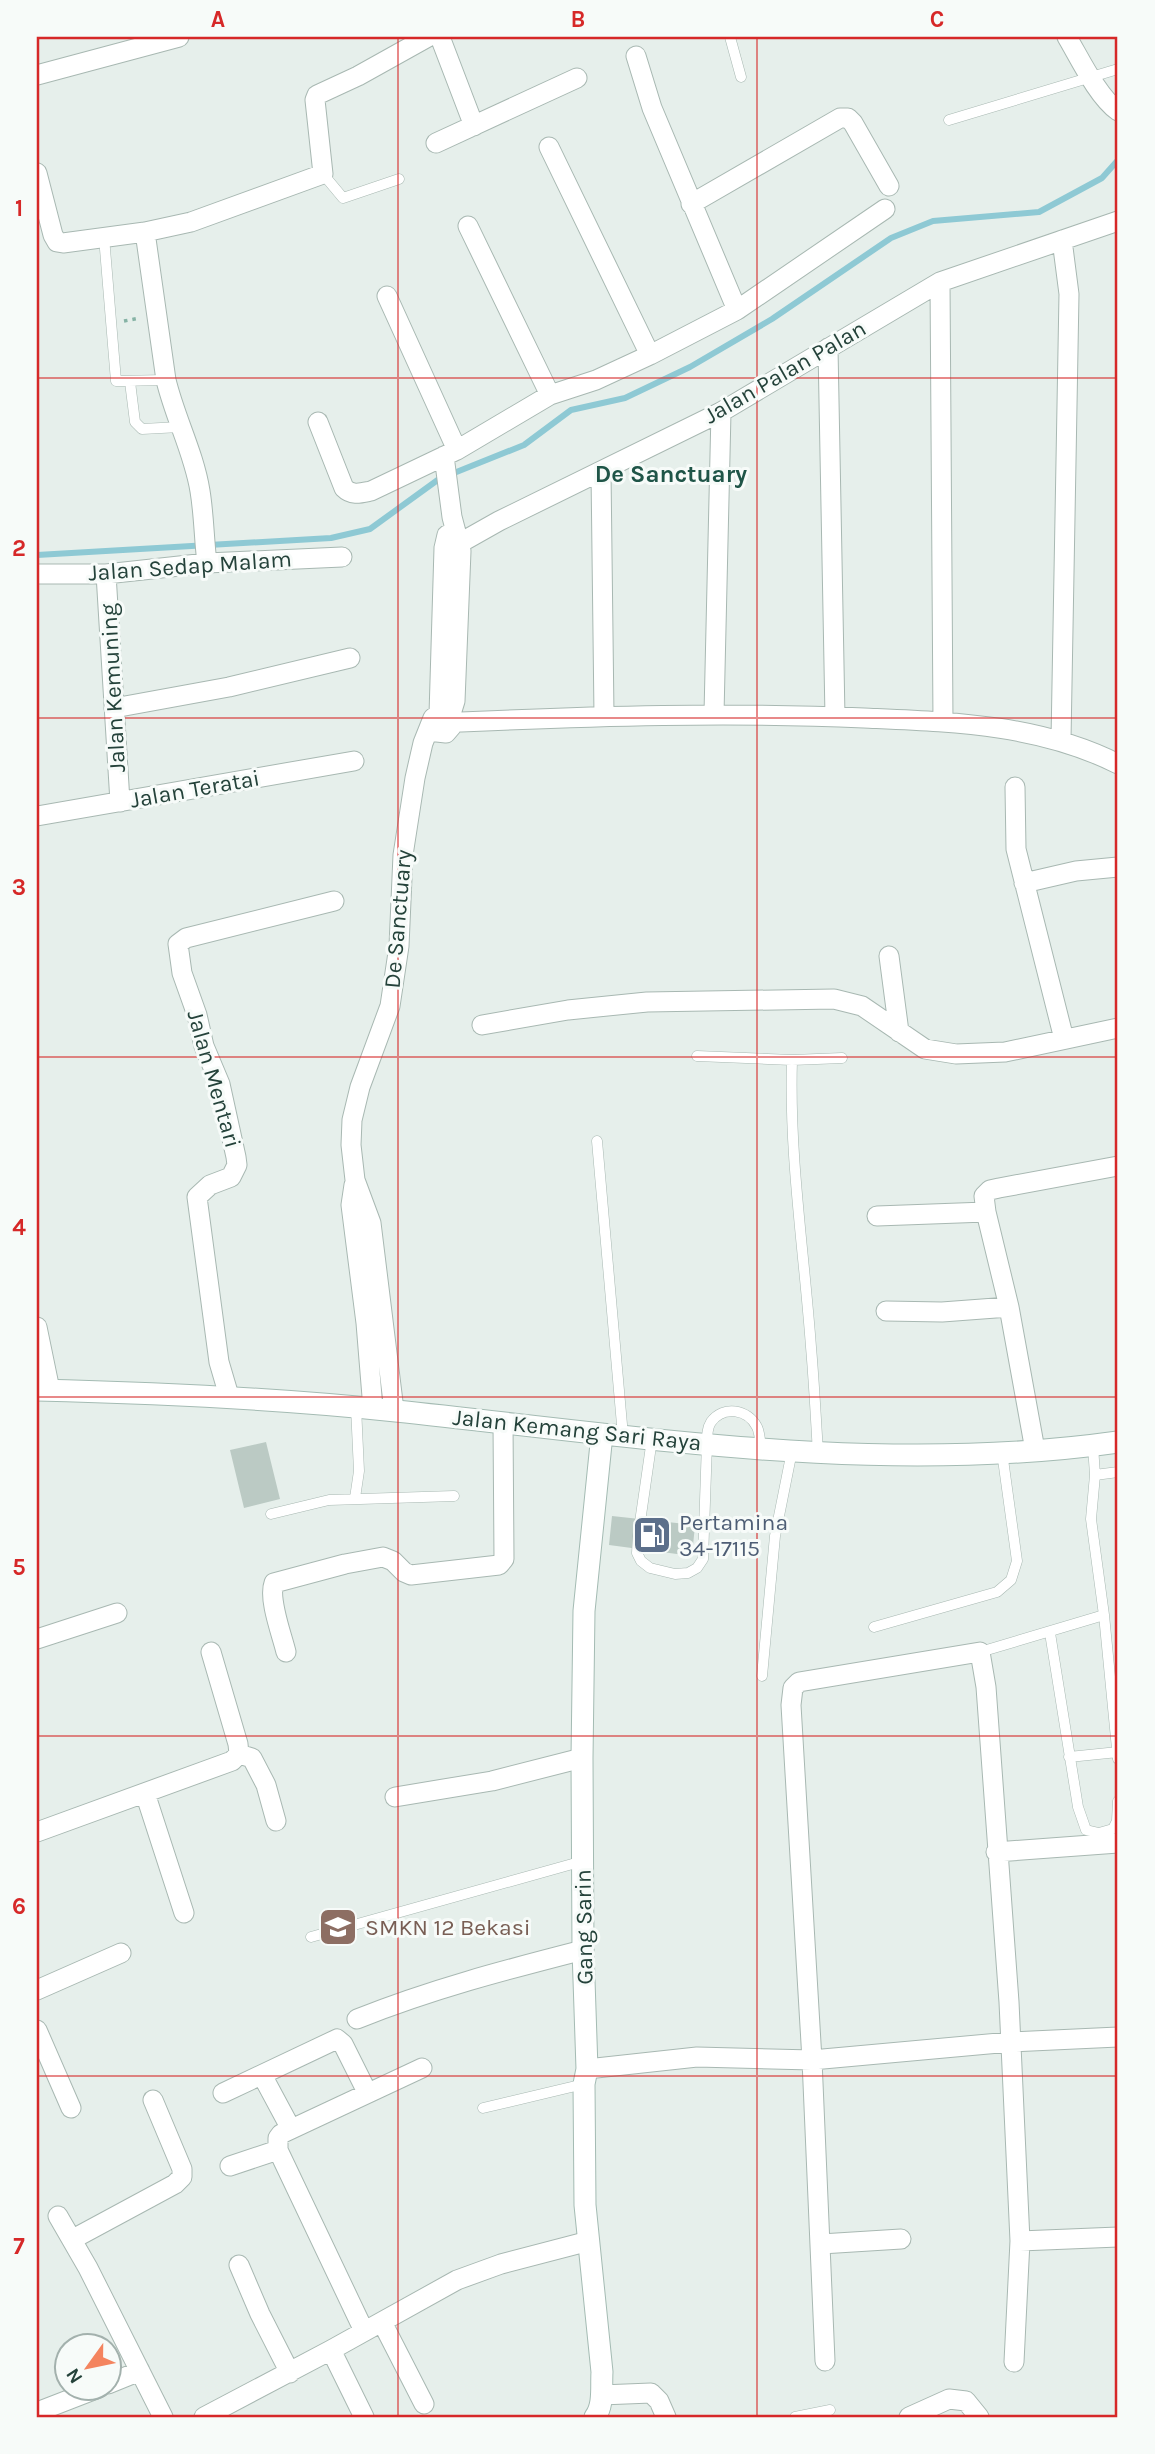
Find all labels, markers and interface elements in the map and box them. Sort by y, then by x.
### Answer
text: A [211,6,225,33]
text: B [571,6,585,33]
text: C [930,6,944,33]
text: 1 [15,195,23,222]
street label: Jalan Palan Palan [699,315,871,429]
district label: De Sanctuary [595,460,747,488]
text: 2 [12,535,26,562]
street label: Jalan Sedap Malam [87,545,293,587]
street label: Jalan Kemuning [95,603,131,773]
street label: Jalan Teratai [128,764,262,814]
street label: De Sanctuary [378,848,418,989]
text: 3 [12,874,26,901]
street label: Jalan Mentari [181,1007,247,1151]
text: 4 [12,1214,26,1241]
street label: Jalan Kemang Sari Raya [451,1404,703,1456]
place label: Pertamina 34-17115 [679,1509,788,1562]
fuel station icon: Pertamina 34-17115 [631,1514,673,1556]
text: 5 [12,1554,26,1581]
street label: Gang Sarin [569,1869,599,1985]
text: 6 [12,1893,26,1920]
school or university icon: SMKN 12 Bekasi [317,1906,359,1948]
place label: SMKN 12 Bekasi [365,1914,531,1941]
text: 7 [13,2233,25,2260]
north arrow [52,2332,122,2402]
text: N [62,2364,88,2387]

